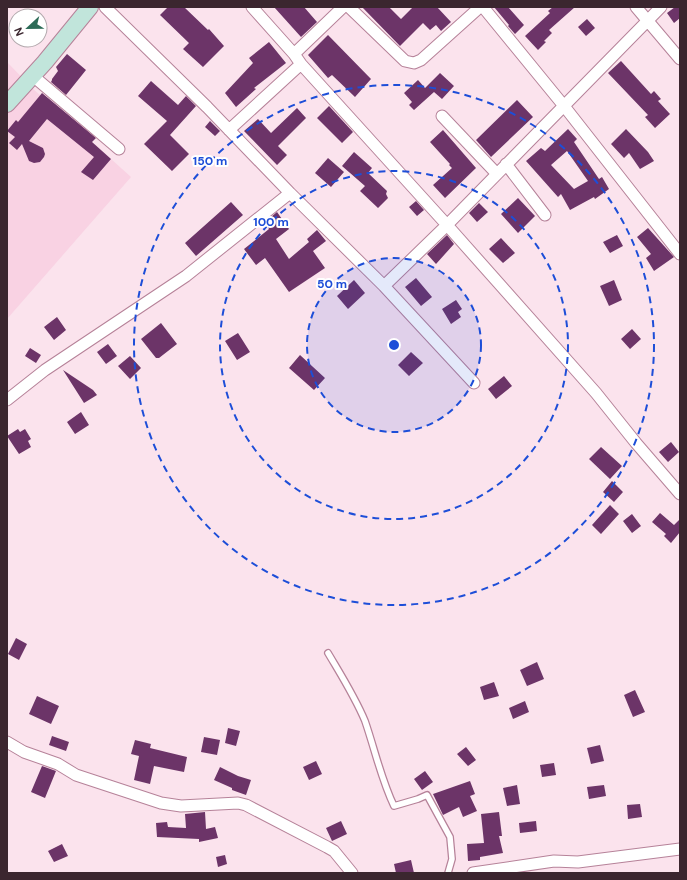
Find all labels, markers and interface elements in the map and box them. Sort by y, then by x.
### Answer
north arrow [8,8,48,48]
text: N [11,25,27,38]
text: 150 m [193,153,227,169]
text: 100 m [253,214,289,230]
text: 50 m [317,276,347,292]
centre of rings [387,338,401,352]

